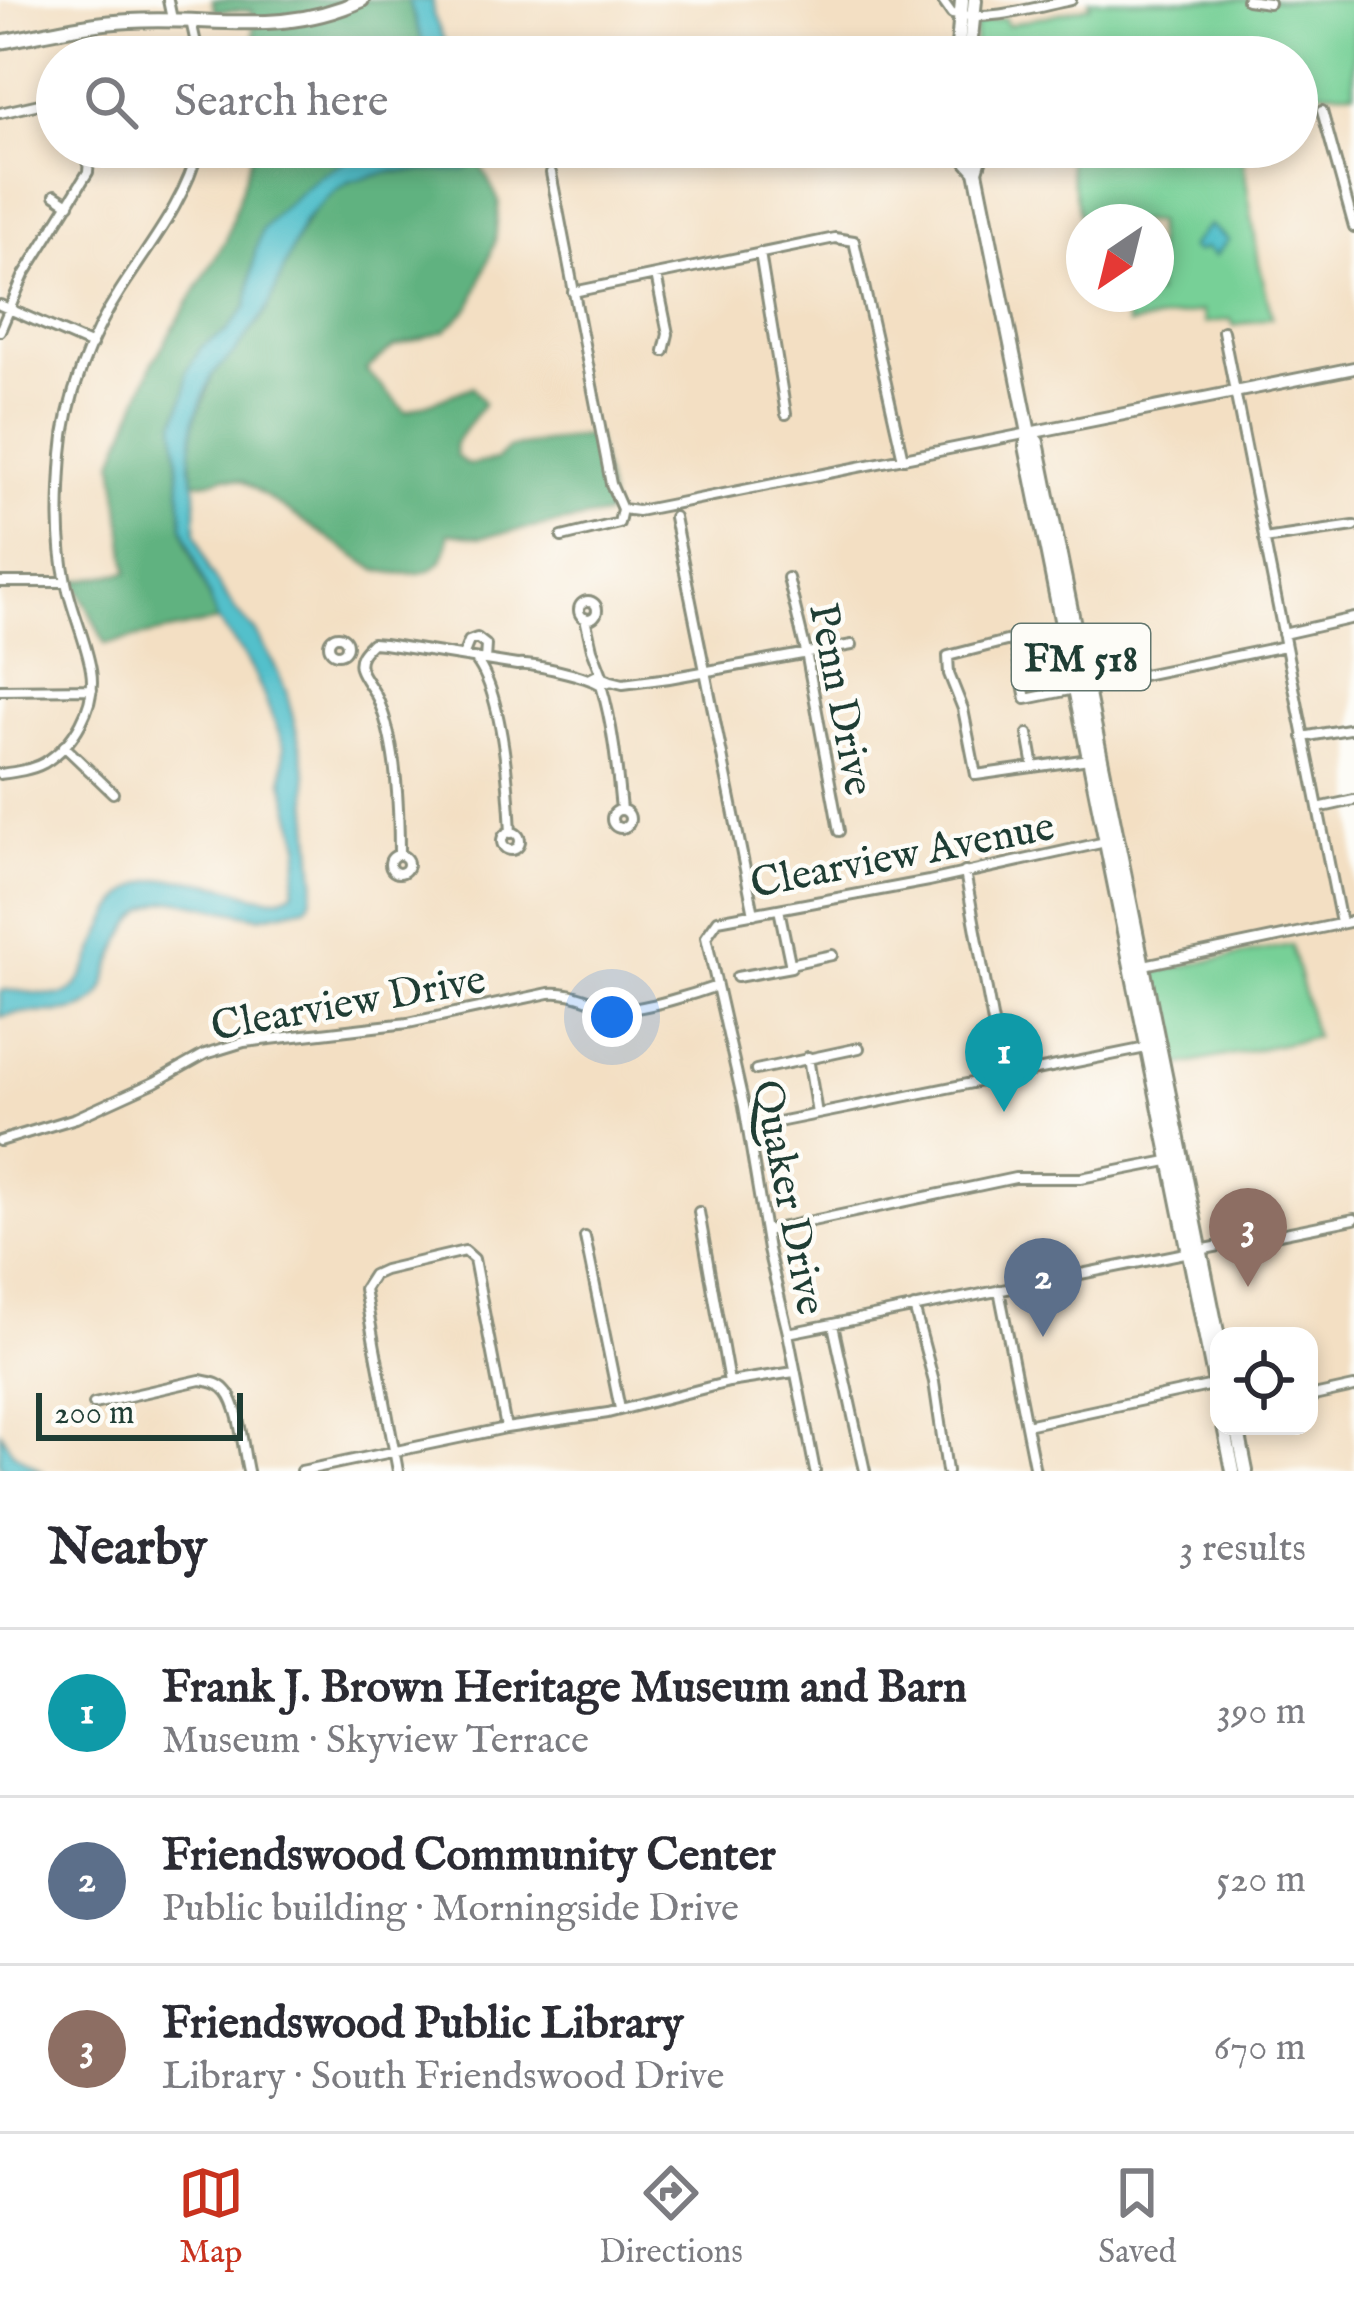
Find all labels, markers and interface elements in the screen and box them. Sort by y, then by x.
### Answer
search box [36,36,1318,168]
icon: search [78,69,144,135]
text: Search here [174,74,388,131]
north arrow [1066,204,1174,312]
street label: Penn Drive [795,599,884,800]
road number: FM 518 [1012,624,1150,690]
street label: Clearview Avenue [746,801,1059,912]
street label: Clearview Drive [207,954,490,1055]
your location [582,987,642,1047]
pin: 1 [965,1013,1043,1112]
street label: Quaker Drive [739,1076,836,1320]
pin: 3 [1209,1188,1287,1287]
pin: 2 [1004,1238,1082,1337]
map controls [1210,1327,1318,1435]
button: locate [1210,1327,1318,1435]
scale bar [36,1387,243,1440]
text: 200 m [54,1393,135,1435]
text: Nearby [48,1517,207,1582]
text: 3 results [1179,1525,1306,1574]
text: Frank J. Brown Heritage Museum and Barn [162,1660,967,1717]
text: 1 [80,1688,94,1737]
text: 390 m [1217,1688,1306,1737]
text: Museum · Skyview Terrace [162,1717,589,1766]
text: Friendswood Community Center [162,1828,776,1885]
text: 2 [78,1856,96,1905]
text: 520 m [1216,1856,1306,1905]
text: Public building · Morningside Drive [162,1885,739,1934]
text: Friendswood Public Library [162,1996,683,2053]
text: 3 [80,2024,94,2073]
text: 670 m [1214,2024,1306,2073]
text: Library · South Friendswood Drive [162,2053,724,2102]
tab: Map [178,2160,244,2274]
tab: Directions [599,2160,743,2274]
tab: Saved [1098,2160,1176,2274]

